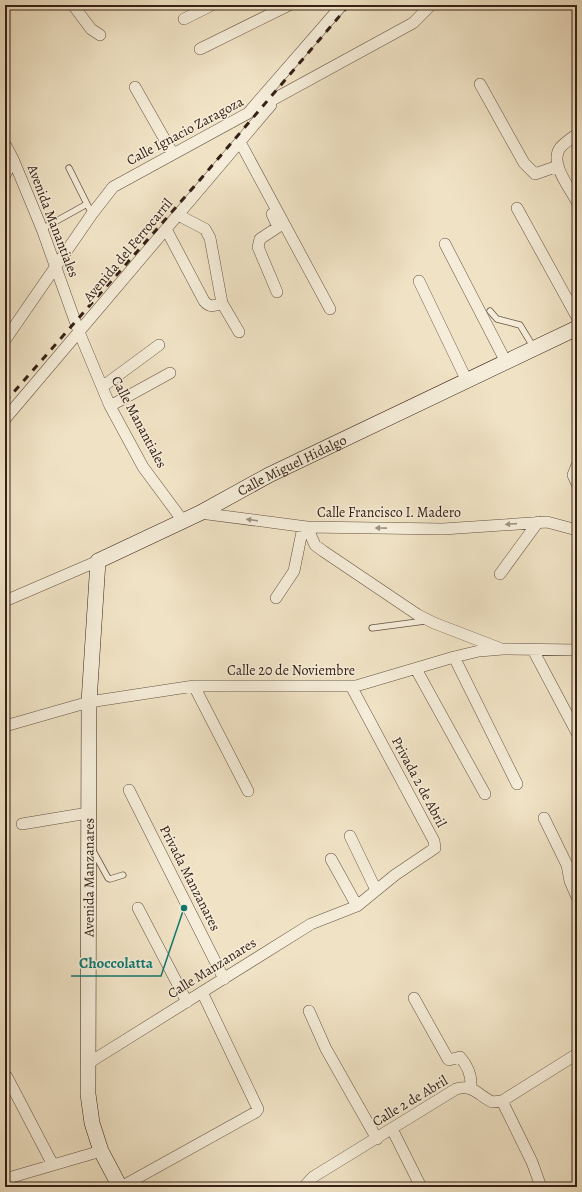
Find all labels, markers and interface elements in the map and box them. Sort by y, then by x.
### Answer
street label: Calle Ignacio Zaragoza [123,92,247,170]
street label: Avenida Manantiales [22,161,83,280]
street label: Avenida del Ferrocarril [78,194,177,306]
street label: Calle Manantiales [107,373,171,471]
street label: Calle Miguel Hidalgo [234,430,350,500]
street label: Calle Francisco I. Madero [317,503,461,522]
one-way arrow [246,517,258,523]
one-way arrow [505,521,517,528]
one-way arrow [374,525,387,531]
street label: Calle 20 de Noviembre [227,661,355,680]
street label: Privada 2 de Abril [387,733,451,831]
street label: Avenida Manzanares [79,818,98,938]
street label: Privada Manzanares [155,822,225,934]
street label: Calle Manzanares [164,933,260,1003]
callout: Choccolatta [71,949,161,976]
text: Choccolatta [79,953,154,973]
street label: Calle 2 de Abril [369,1071,452,1131]

